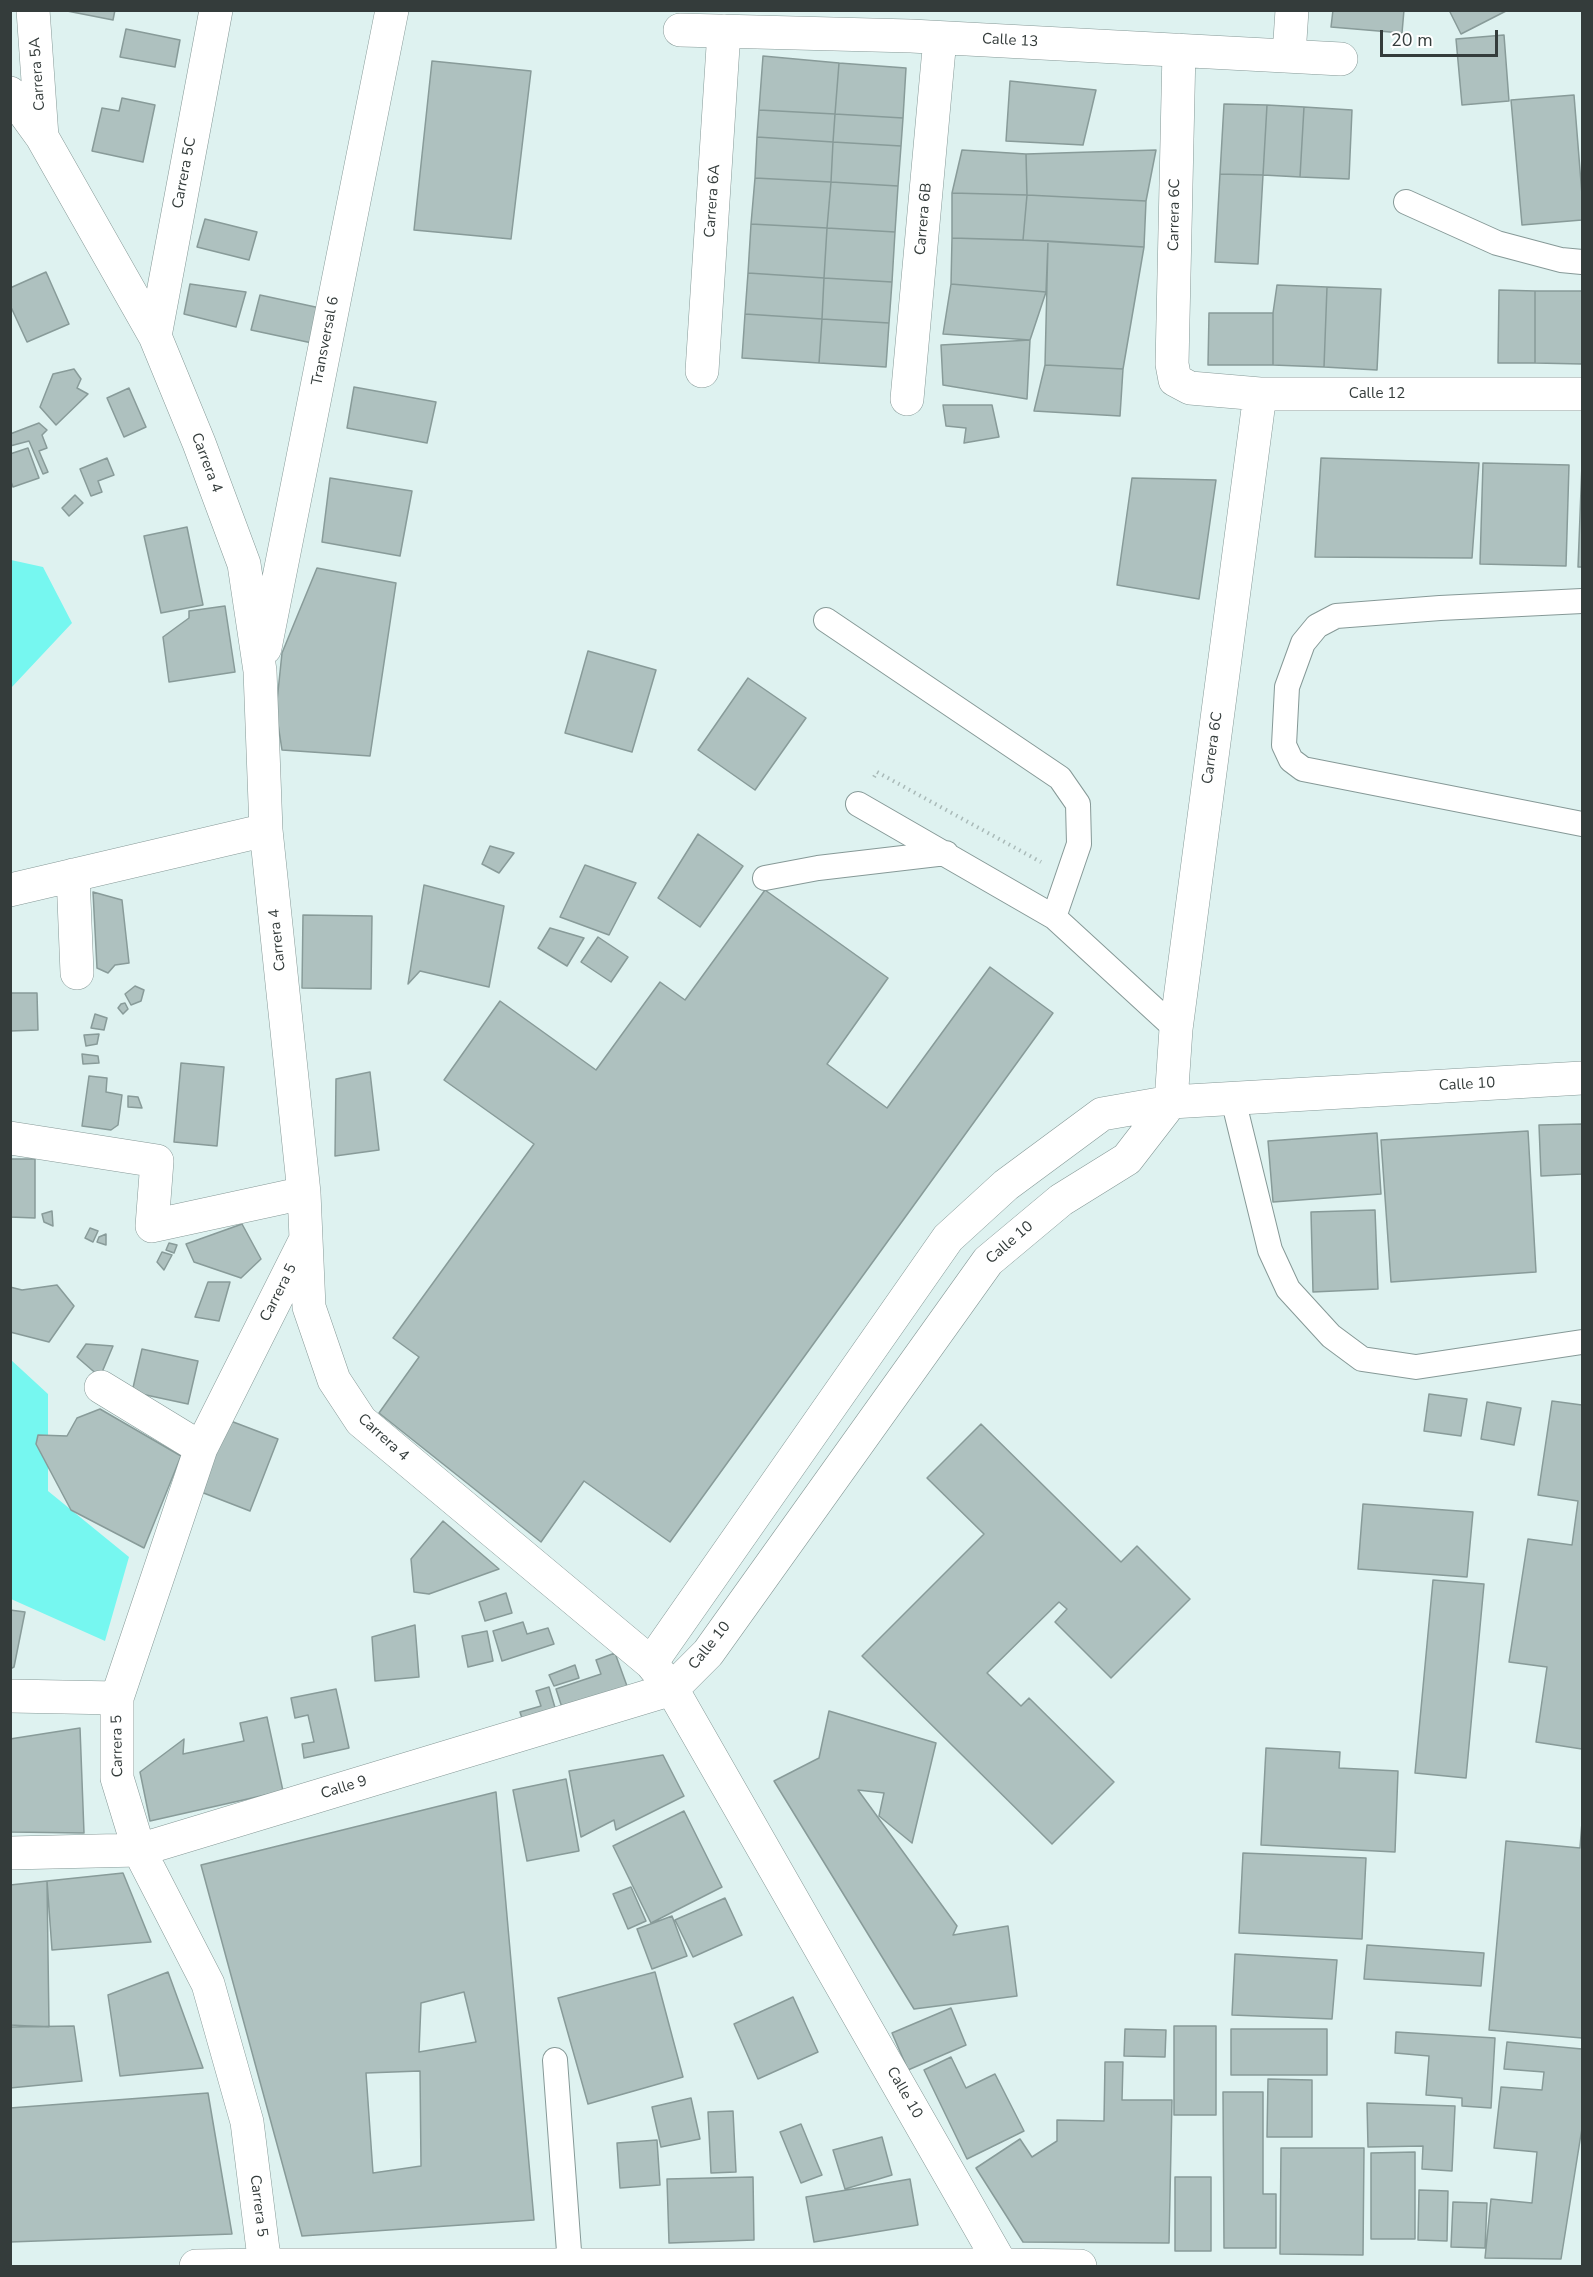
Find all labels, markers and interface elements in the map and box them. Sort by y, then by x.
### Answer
scale bar [1383,18,1502,56]
text: 20 m [1391,28,1433,52]
street label: Calle 13 [981,31,1039,51]
street label: Carrera 5A [26,37,50,111]
street label: Carrera 5C [169,136,201,210]
street label: Carrera 6A [701,164,725,238]
street label: Carrera 6C [1165,179,1185,251]
street label: Carrera 6B [912,182,936,256]
street label: Transversal 6 [309,295,343,387]
street label: Calle 12 [1349,385,1405,403]
street label: Carrera 4 [186,431,226,495]
street label: Carrera 6C [1199,711,1227,785]
street label: Carrera 4 [266,908,290,972]
street label: Calle 10 [1438,1075,1496,1095]
street label: Calle 10 [983,1218,1037,1268]
street label: Carrera 5 [257,1261,301,1325]
street label: Carrera 4 [354,1410,412,1466]
street label: Calle 10 [685,1618,735,1674]
street label: Carrera 5 [108,1715,128,1777]
street label: Calle 9 [319,1772,369,1804]
street label: Calle 10 [882,2064,926,2122]
street label: Carrera 5 [245,2174,271,2238]

